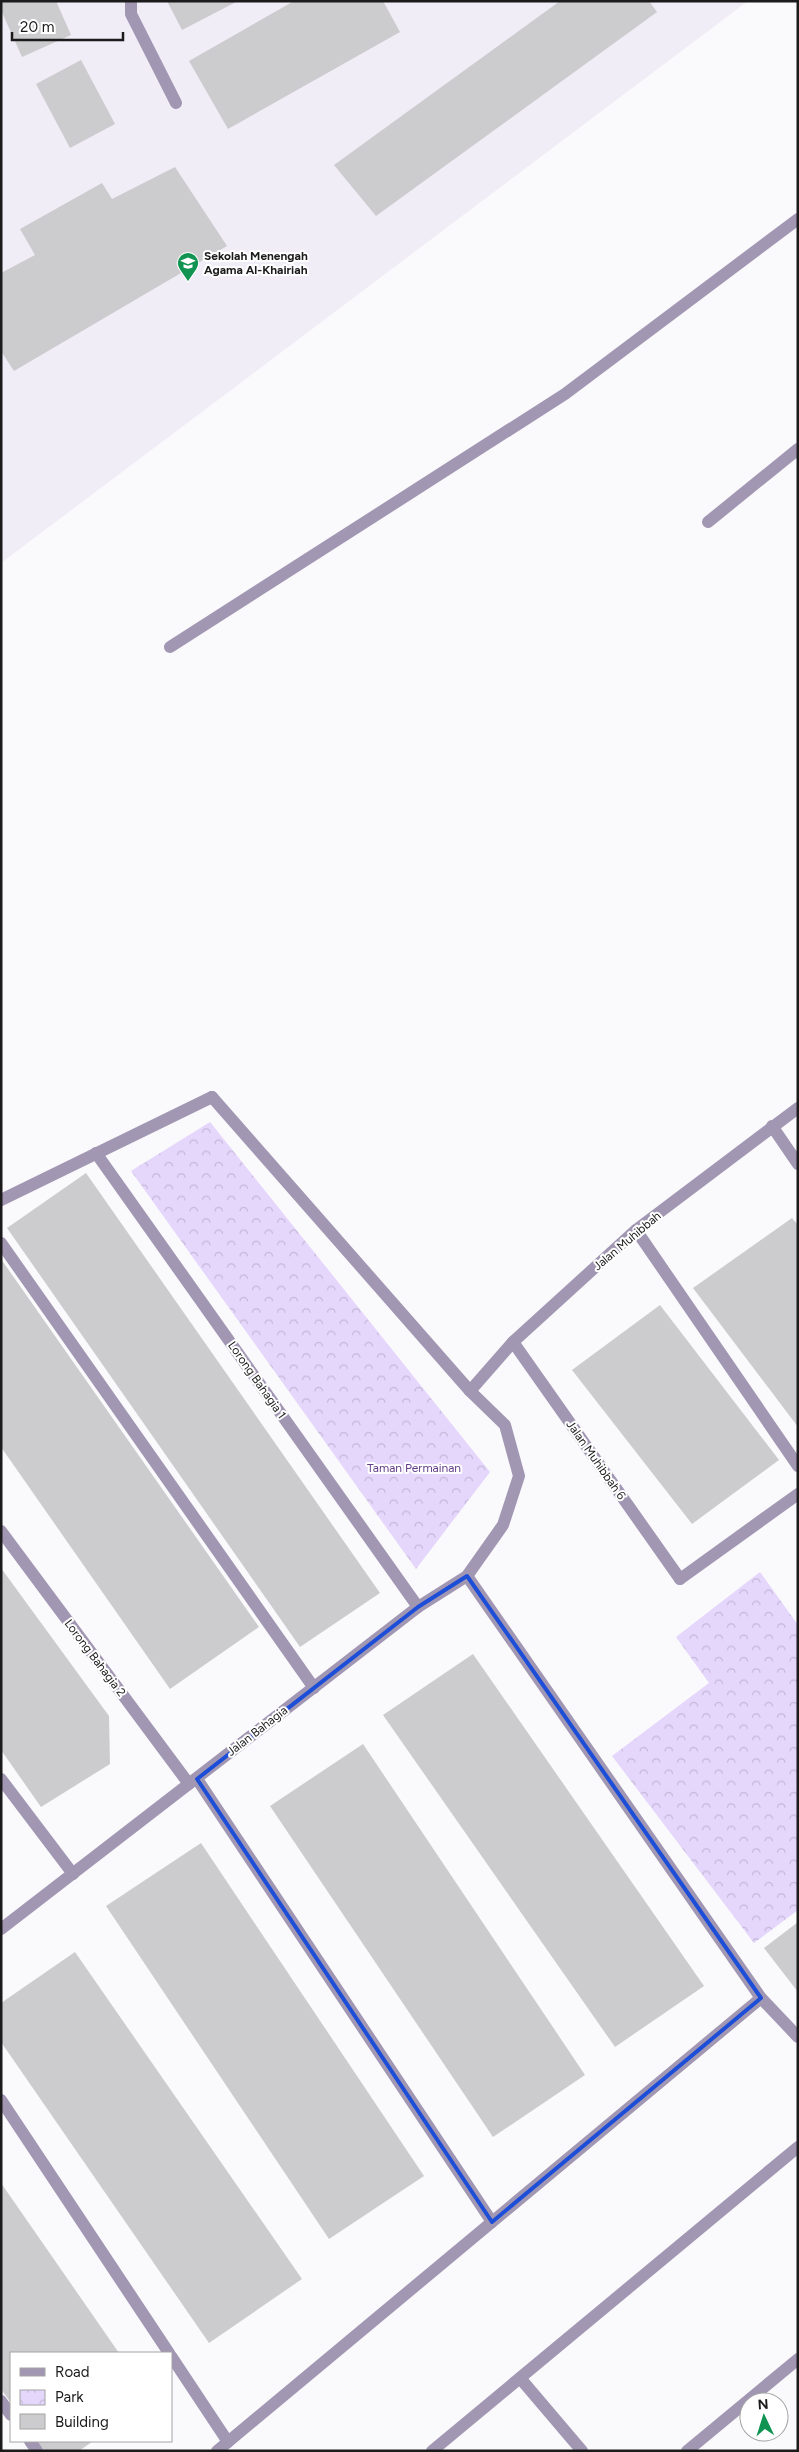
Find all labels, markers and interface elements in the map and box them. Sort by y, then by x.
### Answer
scale bar [12,10,124,42]
text: 20 m [20,18,54,36]
place label: Sekolah Menengah Agama Al-Khairiah [204,249,308,277]
school or university icon: Sekolah Menengah Agama Al-Khairiah [176,251,200,282]
street label: Jalan Muhibbah [590,1208,664,1273]
street label: Lorong Bahagia 1 [225,1339,289,1421]
street label: Jalan Muhibbah 6 [563,1418,629,1503]
park label: Taman Permainan [367,1461,461,1475]
street label: Lorong Bahagia 2 [61,1617,129,1699]
street label: Jalan Bahagia [224,1703,290,1759]
legend [10,2352,172,2442]
text: Road [55,2363,90,2381]
text: Park [55,2388,84,2406]
north arrow [739,2392,789,2442]
text: N [757,2396,769,2413]
text: Building [55,2413,109,2431]

